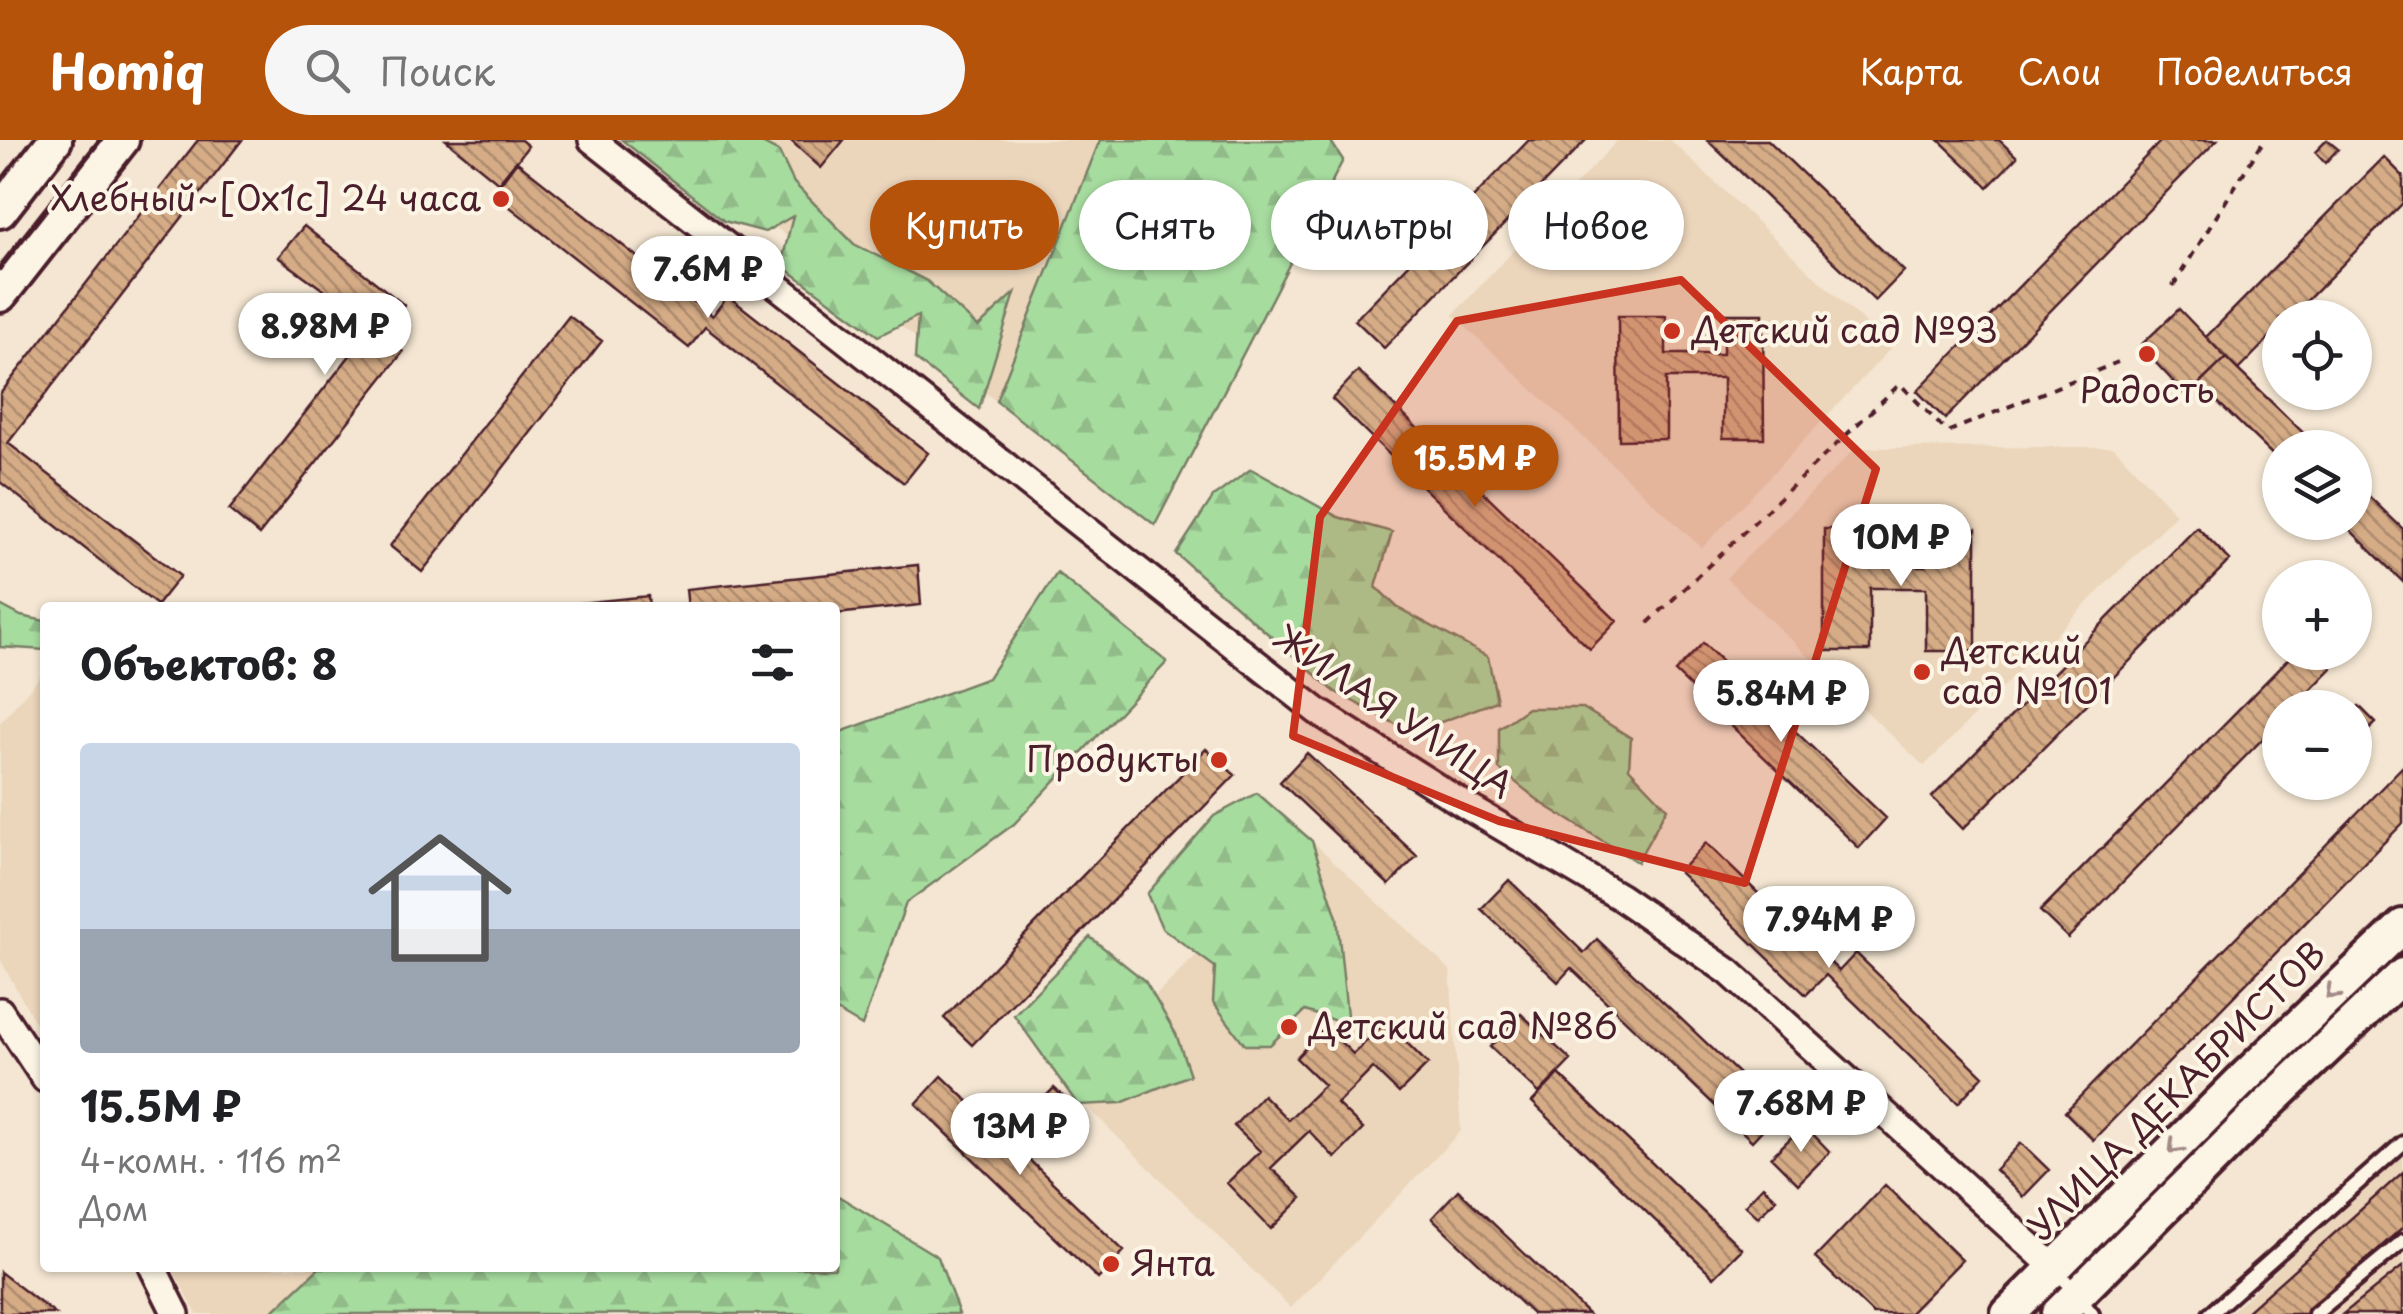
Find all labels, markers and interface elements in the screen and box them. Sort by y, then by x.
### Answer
search box [265,25,965,115]
text: Homiq [50,34,205,106]
text: Поиск [380,42,495,99]
icon: search [300,43,355,98]
text: Карта [1860,44,1962,97]
text: Слои [2017,44,2101,97]
text: Поделиться [2156,44,2353,97]
place label: Хлебный~[0x1c] 24 часа [51,170,481,223]
chip: Купить [870,180,1059,270]
chip: Снять [1079,180,1251,270]
chip: Фильтры [1271,180,1488,270]
chip: Новое [1508,180,1684,270]
marker: Хлебный~[0x1c] 24 часа [490,188,512,210]
pin: 7.6M ₽ [627,236,789,321]
text: 7.6M ₽ [653,244,763,292]
pin: 8.98M ₽ [233,293,417,378]
map controls [2262,300,2372,800]
button: locate [2262,300,2372,410]
text: 8.98M ₽ [260,301,390,349]
place label: Детский сад №93 [1691,302,1998,355]
marker: Детский сад №93 [1661,320,1683,342]
marker: Радость [2136,343,2158,365]
place label: Радость [2080,362,2214,415]
pin: 15.5M ₽ [1383,425,1567,510]
button: layers [2262,430,2372,540]
text: 15.5M ₽ [1414,433,1536,481]
pin: 10M ₽ [1831,504,1971,589]
text: 10M ₽ [1852,512,1950,560]
button: + [2262,560,2372,670]
street label: ЖИЛАЯ УЛИЦА [1264,610,1525,810]
place label: Детский сад №101 [1941,623,2112,716]
text: Объектов: 8 [80,631,338,694]
icon: filters [745,635,800,690]
pin: 5.84M ₽ [1689,660,1873,745]
marker: Детский сад №101 [1911,661,1933,683]
text: 5.84M ₽ [1715,668,1847,716]
button: − [2262,690,2372,800]
place label: Продукты [1026,731,1199,784]
marker: Продукты [1208,749,1230,771]
icon: home [350,808,530,988]
pin: 7.94M ₽ [1737,886,1921,971]
text: 7.94M ₽ [1765,894,1893,942]
street label: УЛИЦА ДЕКАБРИСТОВ [2014,928,2337,1251]
one-way arrow [2326,981,2344,999]
place label: Детский сад №86 [1308,998,1618,1051]
marker: Детский сад №86 [1278,1016,1300,1038]
pin: 7.68M ₽ [1709,1070,1893,1155]
text: 15.5M ₽ [80,1073,241,1136]
text: 7.68M ₽ [1736,1078,1866,1126]
pin: 13M ₽ [950,1093,1090,1178]
text: 13M ₽ [972,1101,1068,1149]
one-way arrow [2169,1135,2187,1153]
text: 4-комн. · 116 m² [80,1136,342,1184]
text: Дом [80,1184,149,1232]
place label: Янта [1131,1235,1215,1288]
marker: Янта [1100,1253,1122,1275]

